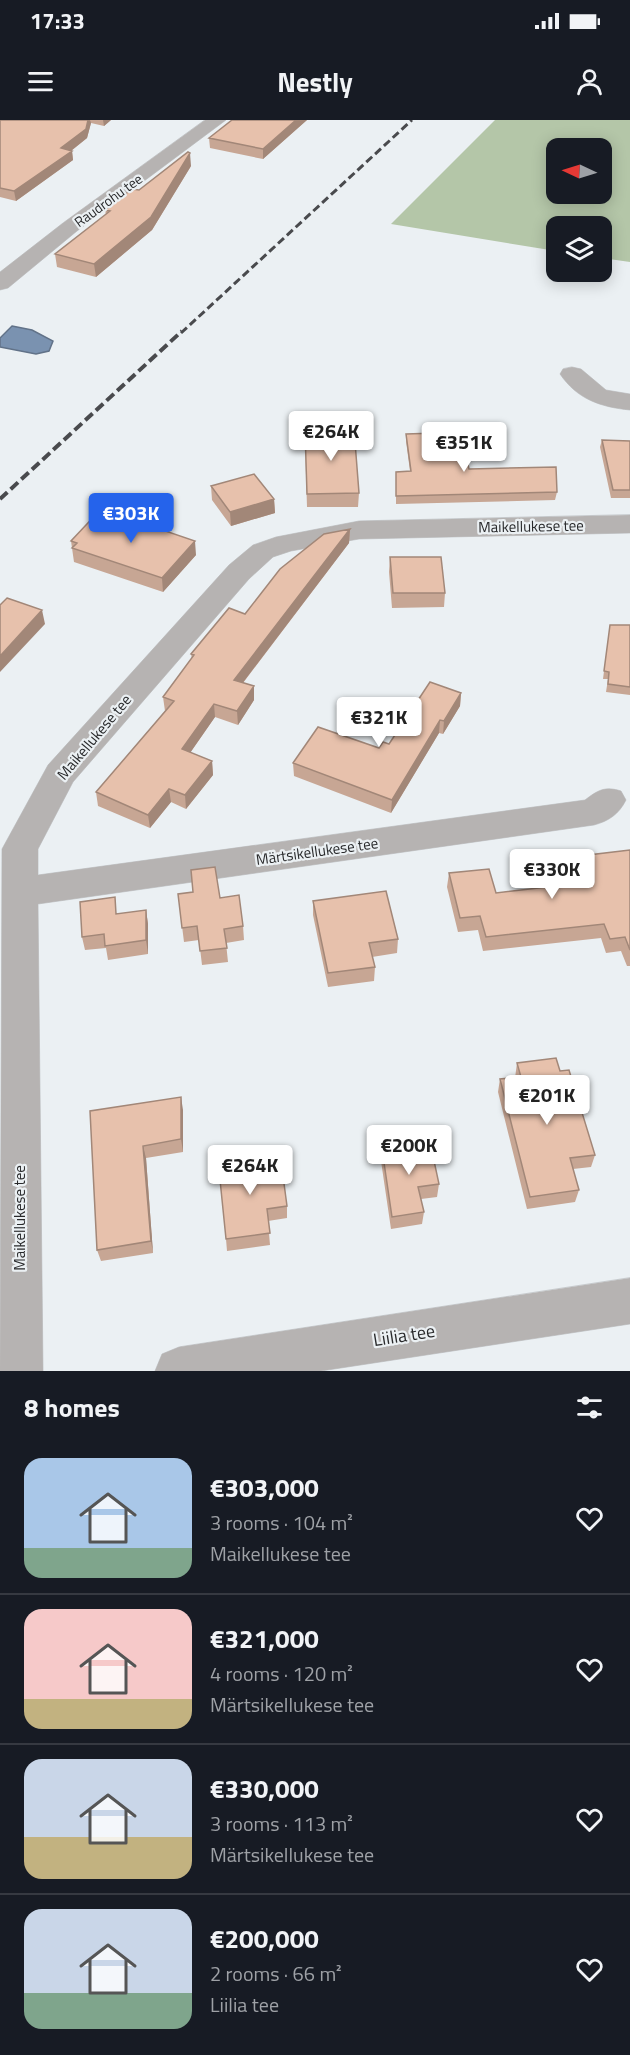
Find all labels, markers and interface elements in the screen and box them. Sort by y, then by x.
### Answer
text: 17:33 [30,4,85,38]
text: Nestly [277,61,353,102]
icon: menu [24,65,57,98]
icon: person [573,65,606,98]
north arrow [546,138,612,204]
map controls [546,138,612,282]
street label: Raudrohu tee [70,168,146,232]
button: layers [546,216,612,282]
pin: €264K [289,411,373,462]
text: €264K [303,415,359,446]
pin: €351K [422,422,506,473]
text: €351K [436,426,492,457]
pin: €303K [89,493,173,544]
text: €303K [103,497,159,528]
street label: Maikellukese tee [478,514,584,538]
street label: Maikellukese tee [51,689,137,785]
pin: €321K [337,697,421,748]
text: €321K [351,701,407,732]
street label: Märtsikellukese tee [254,831,380,871]
pin: €330K [510,849,594,900]
text: €330K [524,853,580,884]
pin: €201K [505,1075,589,1126]
text: €201K [519,1079,575,1110]
pin: €200K [367,1125,451,1176]
text: €200K [381,1129,437,1160]
pin: €264K [208,1145,292,1196]
text: €264K [222,1149,278,1180]
street label: Maikellukese tee [8,1165,31,1271]
street label: Liilia tee [371,1317,437,1353]
text: 8 homes [24,1388,120,1427]
icon: filters [573,1391,606,1424]
text: €303,000 [210,1468,319,1507]
icon: home [72,1482,144,1554]
icon: heart [573,1502,606,1535]
text: 3 rooms · 104 m² [210,1507,353,1538]
text: Maikellukese tee [210,1538,351,1569]
text: €321,000 [210,1619,319,1658]
icon: home [72,1633,144,1705]
icon: heart [573,1653,606,1686]
text: 4 rooms · 120 m² [210,1658,353,1689]
text: Märtsikellukese tee [210,1689,374,1720]
text: €330,000 [210,1769,319,1808]
icon: home [72,1783,144,1855]
icon: heart [573,1803,606,1836]
text: 3 rooms · 113 m² [210,1808,353,1839]
text: Märtsikellukese tee [210,1839,374,1870]
text: €200,000 [210,1919,319,1958]
icon: home [72,1933,144,2005]
icon: heart [573,1953,606,1986]
text: 2 rooms · 66 m² [210,1958,342,1989]
text: Liilia tee [210,1989,279,2020]

